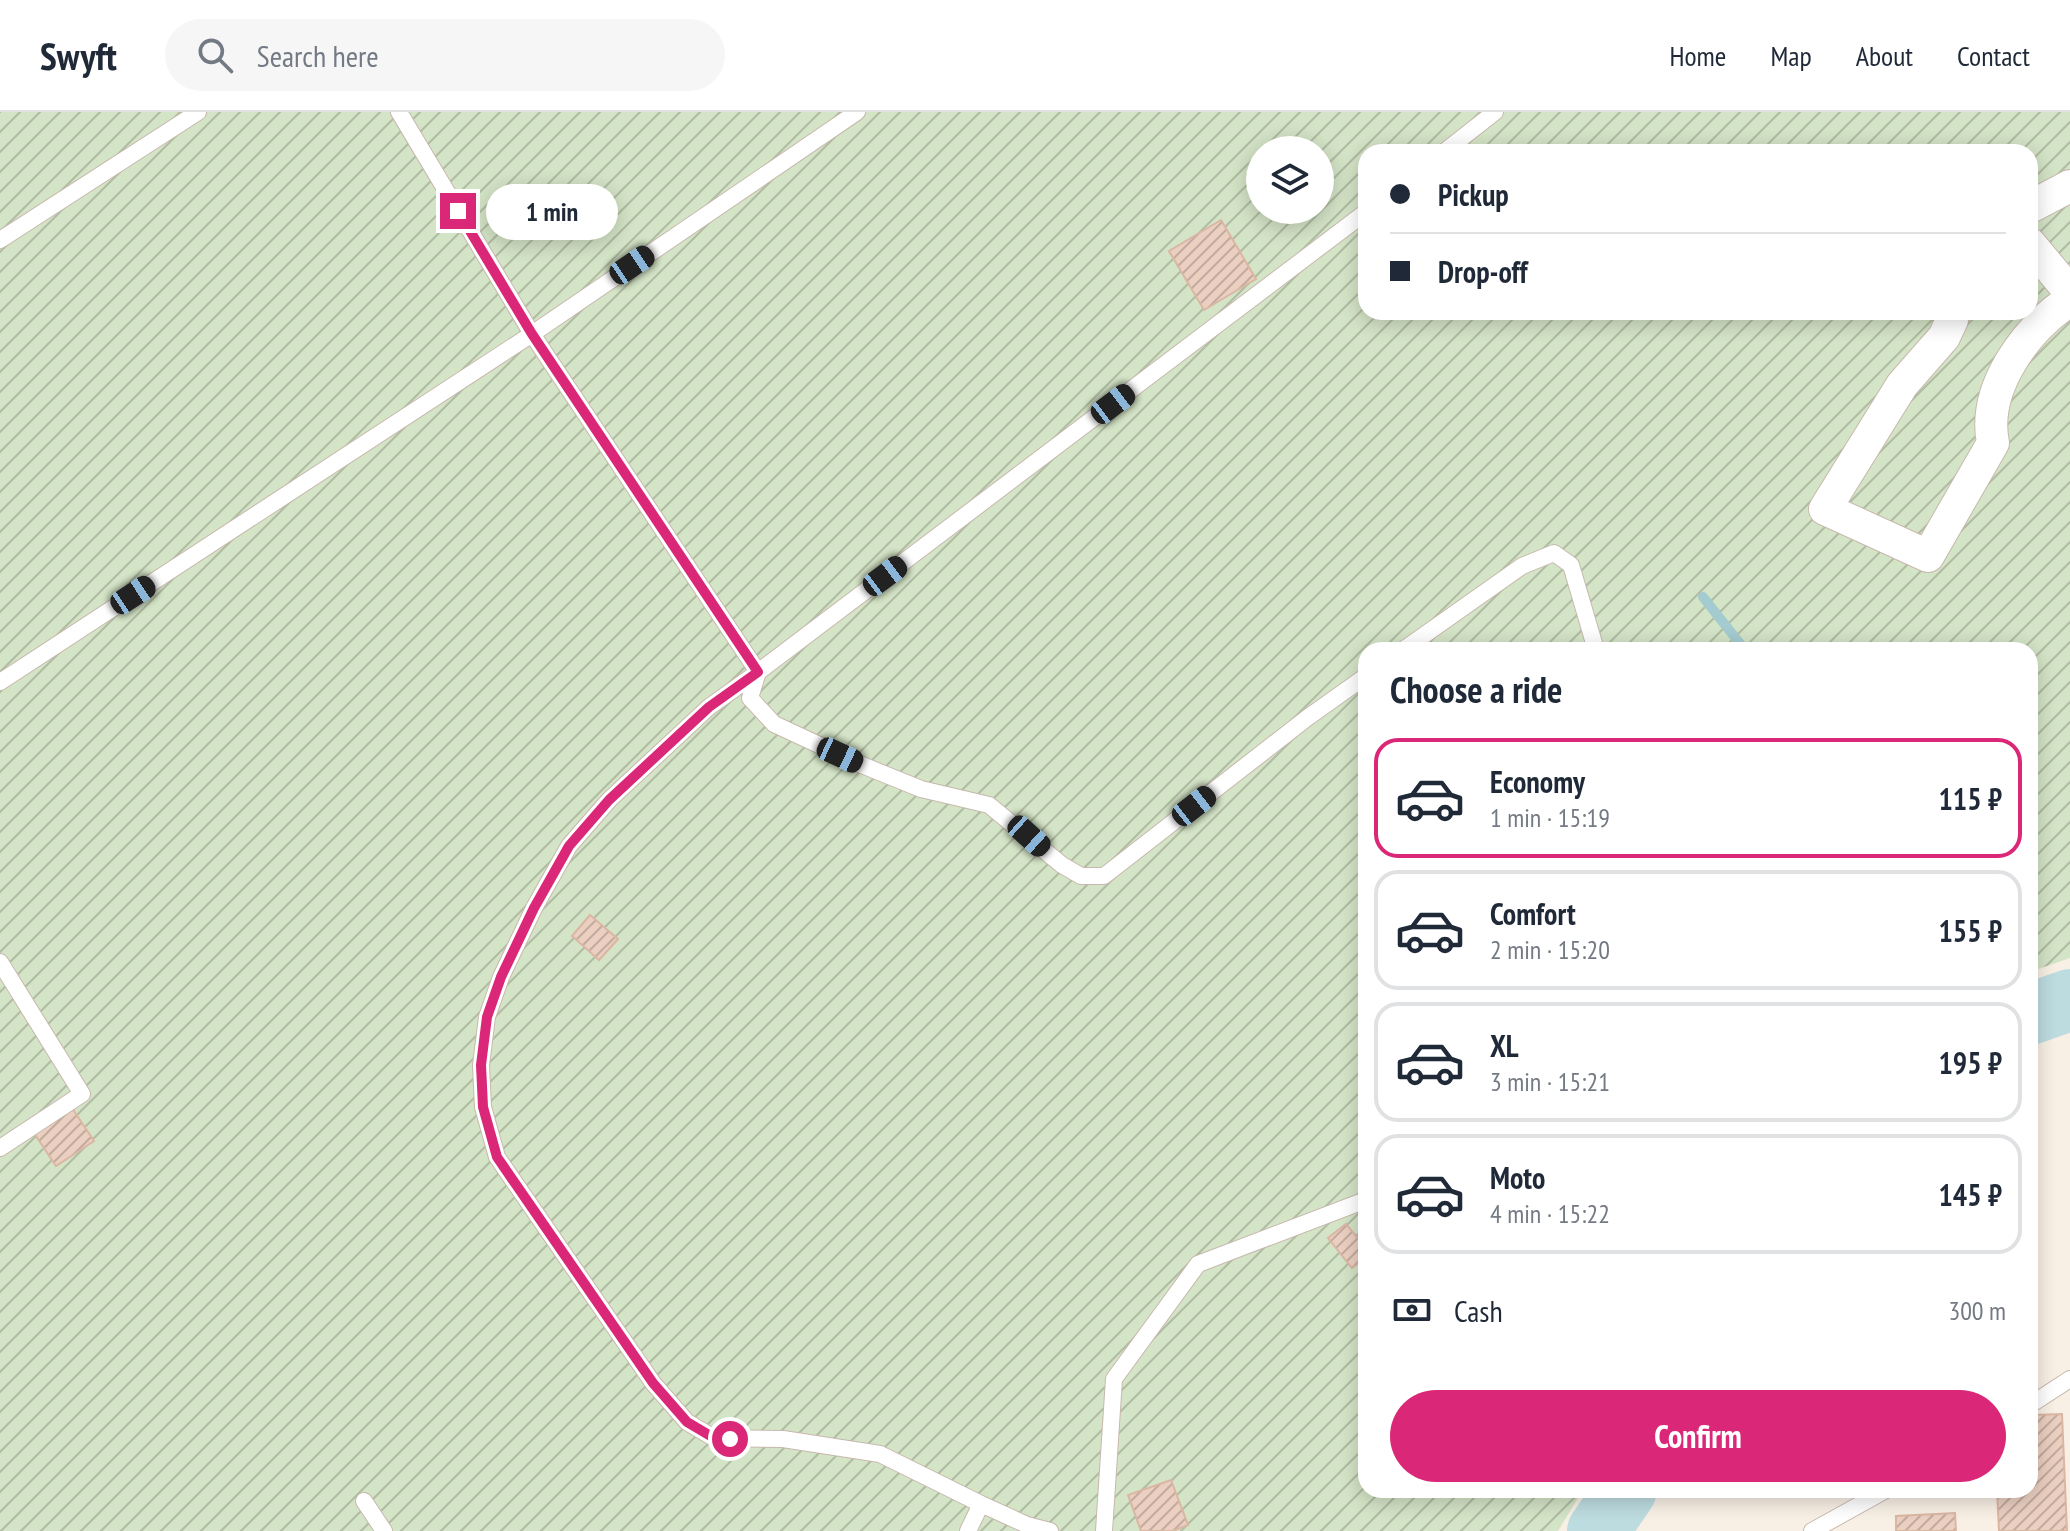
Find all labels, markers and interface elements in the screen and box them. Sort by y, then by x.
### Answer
search box [165,19,725,91]
text: Swyft [40,31,117,80]
icon: search [193,33,237,77]
text: Search here [257,36,379,75]
text: Home [1670,37,1726,74]
text: Map [1770,37,1812,74]
text: About [1856,37,1913,74]
text: Contact [1957,37,2030,74]
map controls [1246,136,1334,224]
button: layers [1246,136,1334,224]
text: Pickup [1438,175,1509,214]
callout: 1 min [486,183,618,239]
route end [440,193,476,229]
text: 1 min [526,195,578,228]
car [605,242,659,288]
text: Drop-off [1438,252,1528,291]
car [1087,380,1139,428]
car [859,552,911,600]
car [106,572,160,618]
text: Choose a ride [1390,666,1562,713]
car [813,734,867,776]
icon: car [1394,762,1466,834]
text: Economy [1490,762,1585,801]
text: 115 ₽ [1938,779,2002,818]
car [1168,782,1220,830]
text: 1 min · 15:19 [1490,801,1610,834]
car [1003,811,1055,861]
icon: car [1394,894,1466,966]
text: Comfort [1490,894,1576,933]
text: 155 ₽ [1938,911,2002,950]
text: 2 min · 15:20 [1490,933,1610,966]
icon: car [1394,1026,1466,1098]
text: XL [1490,1026,1519,1065]
text: 195 ₽ [1938,1043,2002,1082]
text: 3 min · 15:21 [1490,1065,1610,1098]
icon: car [1394,1158,1466,1230]
text: Moto [1490,1158,1545,1197]
text: 145 ₽ [1938,1175,2002,1214]
text: 4 min · 15:22 [1490,1197,1610,1230]
icon: cash [1390,1288,1434,1332]
text: Cash [1454,1291,1503,1330]
text: 300 m [1948,1294,2006,1327]
button: Confirm [1390,1390,2006,1482]
route start [712,1421,748,1457]

